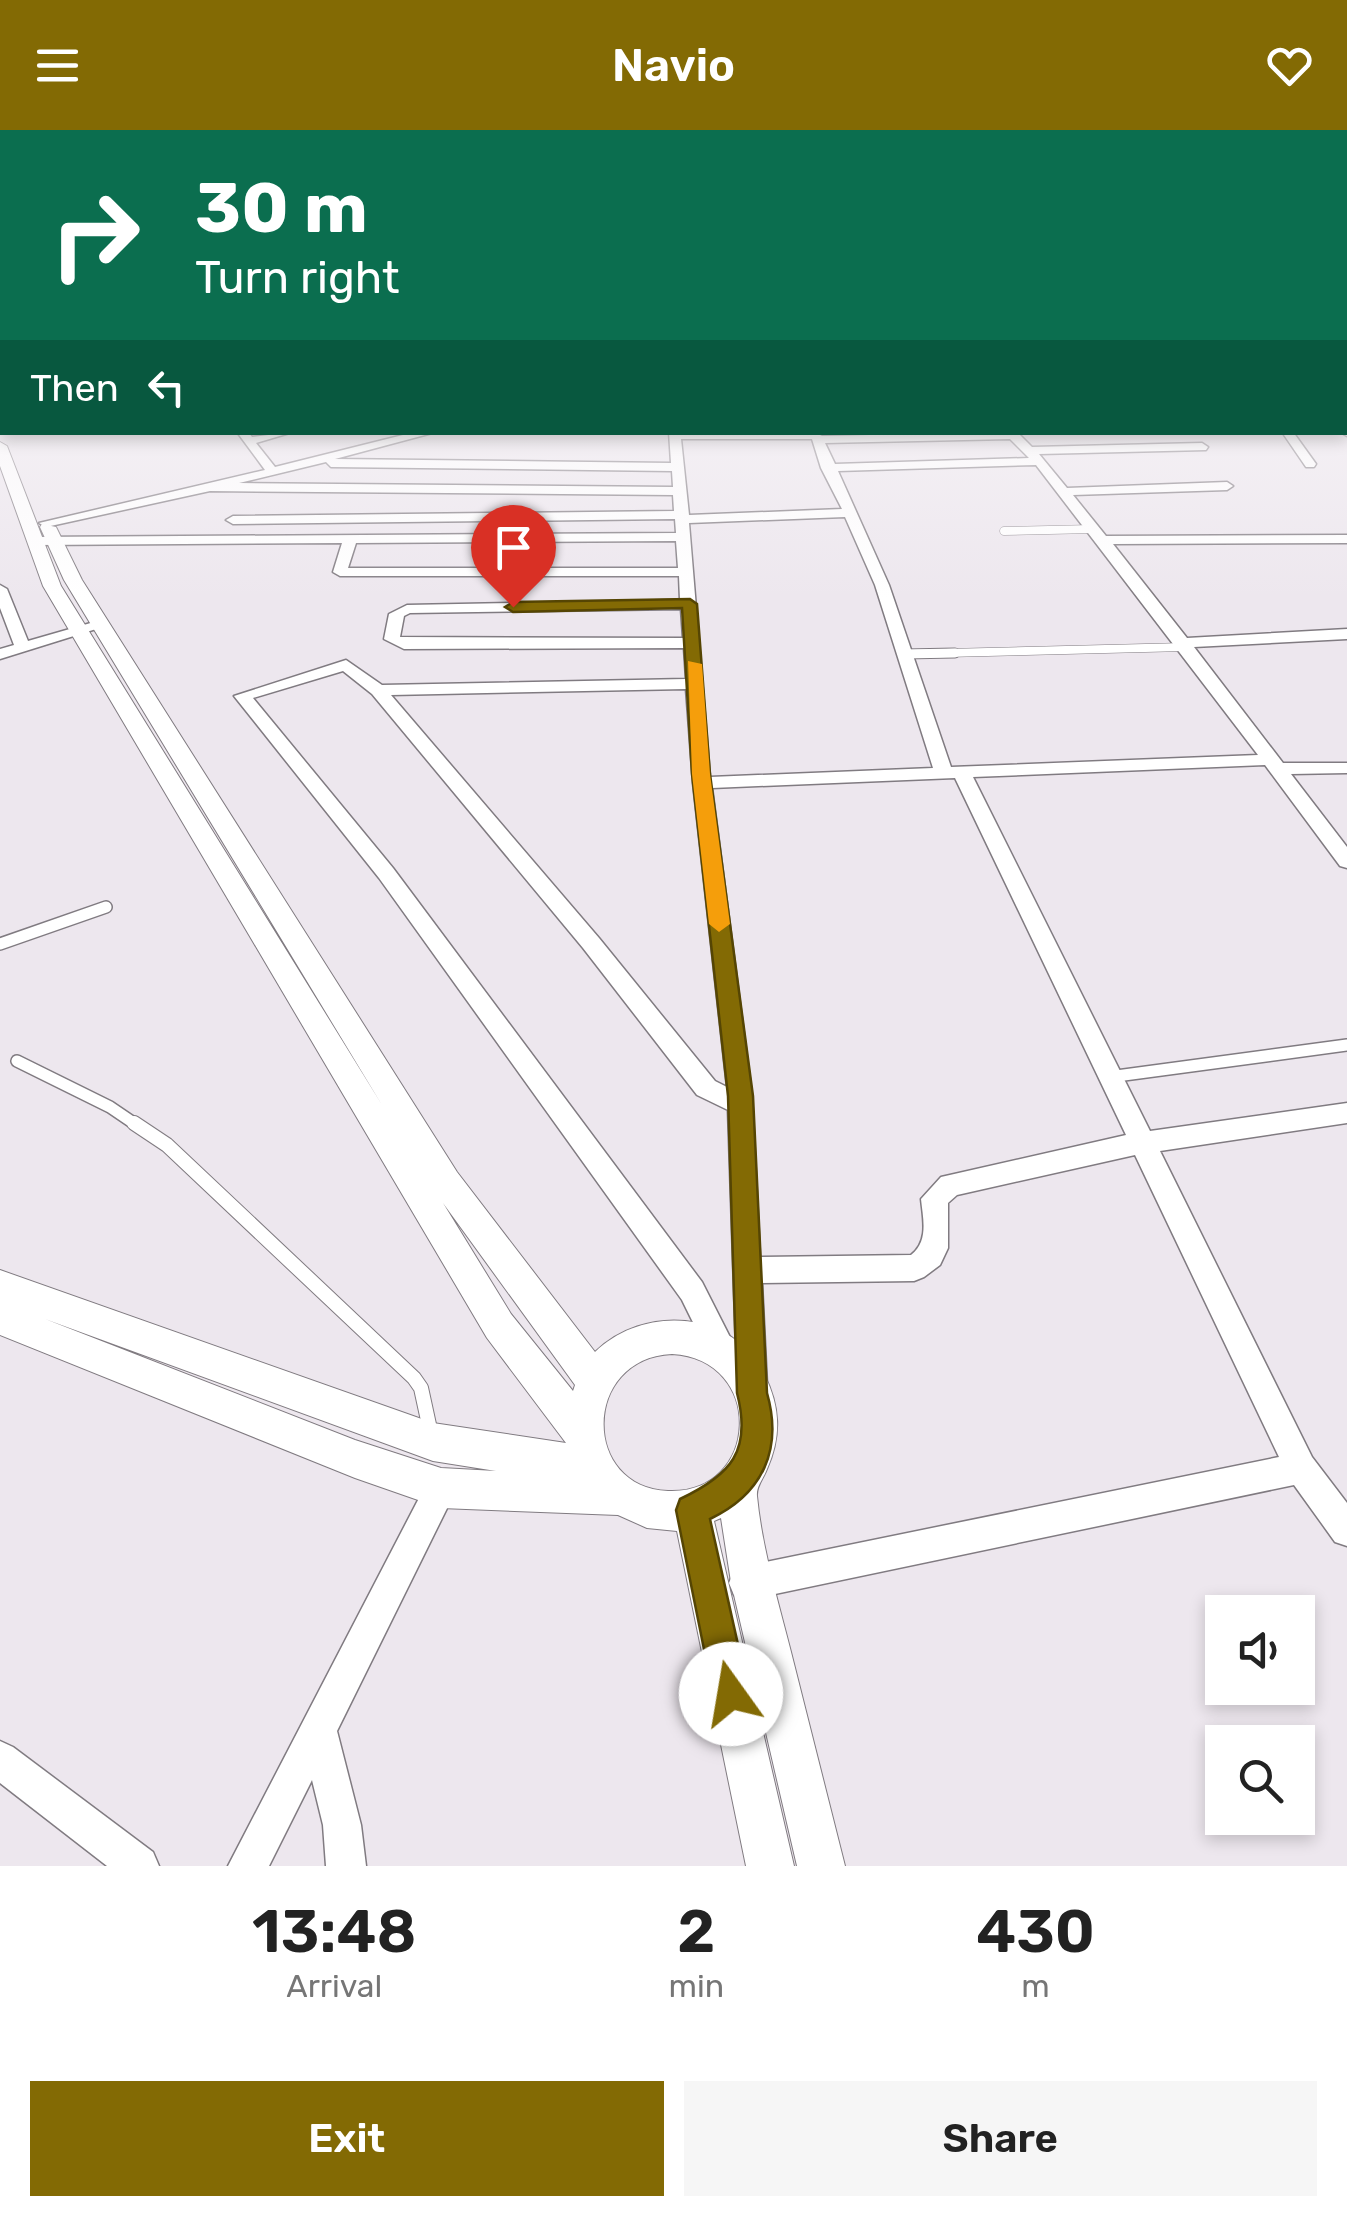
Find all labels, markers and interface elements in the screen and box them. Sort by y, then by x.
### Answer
icon: menu [30,38,85,93]
icon: heart [1262,38,1317,93]
text: Navio [612,39,735,92]
text: 30 m [195,167,368,250]
icon: right [30,170,160,300]
text: Turn right [195,251,399,304]
icon: left [139,360,194,415]
text: Then [30,365,119,411]
pin [471,505,556,608]
icon: arrive [486,520,541,575]
map controls [1205,1595,1315,1835]
button: sound [1205,1595,1315,1705]
position arrow [679,1642,783,1746]
button: search [1205,1725,1315,1835]
text: 13:48 [252,1896,416,1967]
text: 2 [677,1896,715,1967]
text: 430 [976,1896,1095,1967]
text: Arrival [286,1967,382,2005]
text: min [669,1967,724,2005]
text: m [1021,1967,1050,2005]
button: Exit [30,2081,664,2196]
button: Share [684,2081,1317,2196]

